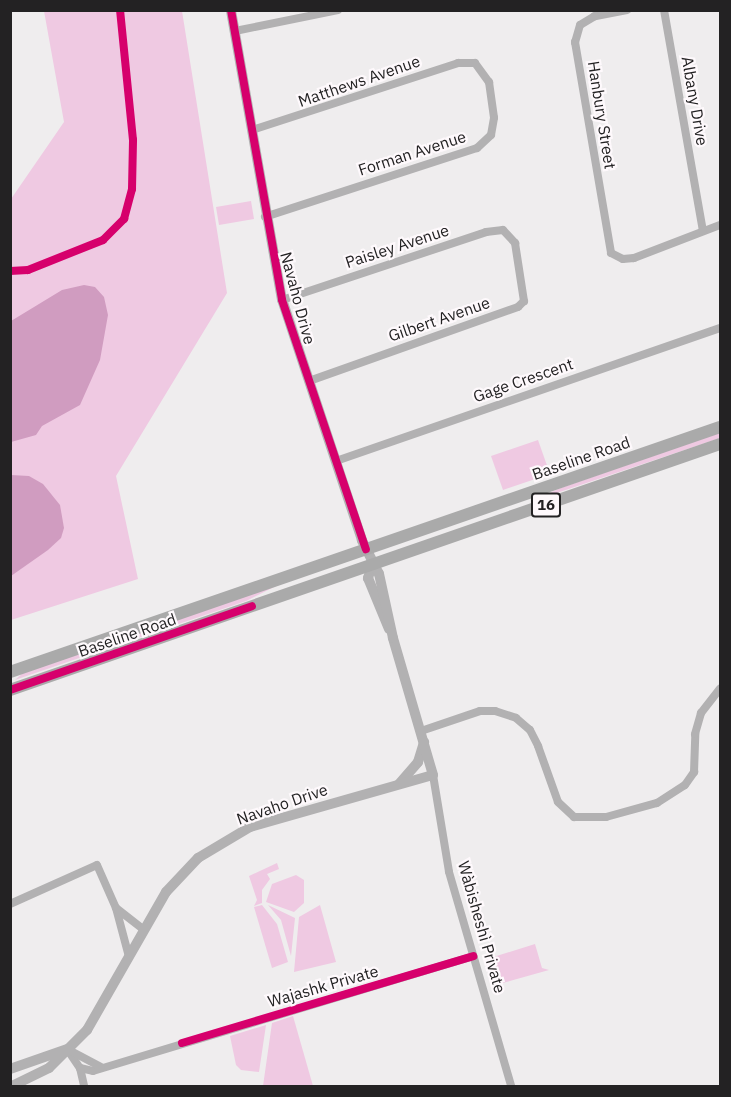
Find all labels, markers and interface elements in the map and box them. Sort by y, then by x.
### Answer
street label: Matthews Avenue [296,51,422,111]
street label: Albany Drive [678,55,712,147]
street label: Hanbury Street [584,60,620,170]
street label: Forman Avenue [356,127,468,179]
street label: Paisley Avenue [343,220,451,272]
street label: Navaho Drive [276,250,320,346]
street label: Gilbert Avenue [386,293,492,345]
street label: Gage Crescent [471,354,575,406]
street label: Baseline Road [529,432,633,484]
road number: 16 [531,493,561,517]
street label: Baseline Road [75,609,179,661]
street label: Navaho Drive [234,779,330,829]
street label: Wàbisheshì Private [454,859,510,995]
street label: Wajashk Private [265,961,381,1011]

